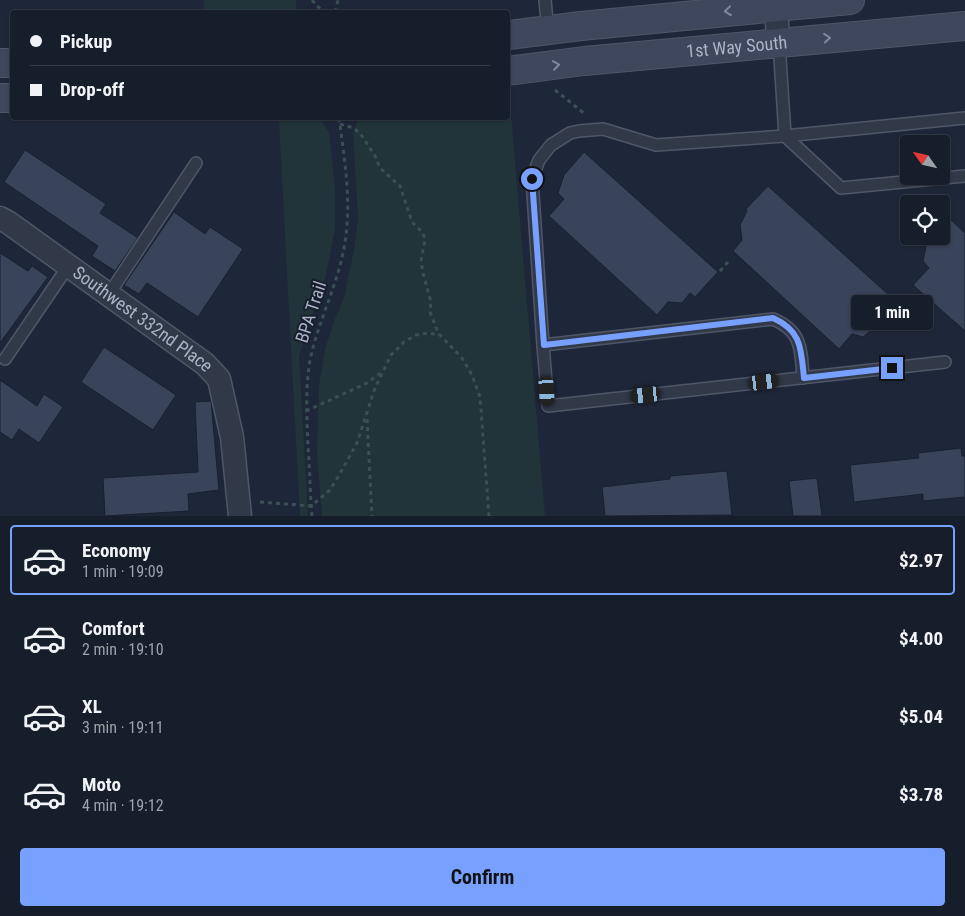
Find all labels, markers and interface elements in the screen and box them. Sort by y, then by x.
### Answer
one-way arrow [724,5,732,16]
text: Pickup [60,30,112,53]
street label: 1st Way South [685,31,788,62]
one-way arrow [823,33,831,44]
one-way arrow [552,60,560,71]
text: Drop-off [60,78,124,101]
north arrow [900,135,950,185]
map controls [900,135,950,245]
route start [521,168,543,190]
button: locate [900,195,950,245]
street label: Southwest 332nd Place [69,262,218,376]
street label: BPA Trail [291,278,330,345]
callout: 1 min [851,296,933,330]
text: 1 min [874,303,910,322]
route end [881,357,903,379]
car [748,373,779,391]
car [538,376,555,406]
car [630,386,661,404]
icon: car [22,538,67,583]
text: Economy [82,539,151,562]
text: $2.97 [899,549,943,572]
text: 1 min · 19:09 [82,562,164,581]
icon: car [22,616,67,661]
text: Comfort [82,617,145,640]
text: $4.00 [899,627,943,650]
text: 2 min · 19:10 [82,640,164,659]
icon: car [22,694,67,739]
text: XL [82,695,102,718]
text: $5.04 [899,705,943,728]
text: 3 min · 19:11 [82,718,164,737]
icon: car [22,772,67,817]
text: Moto [82,773,121,796]
text: $3.78 [899,783,943,806]
text: 4 min · 19:12 [82,796,164,815]
button: Confirm [20,848,945,906]

